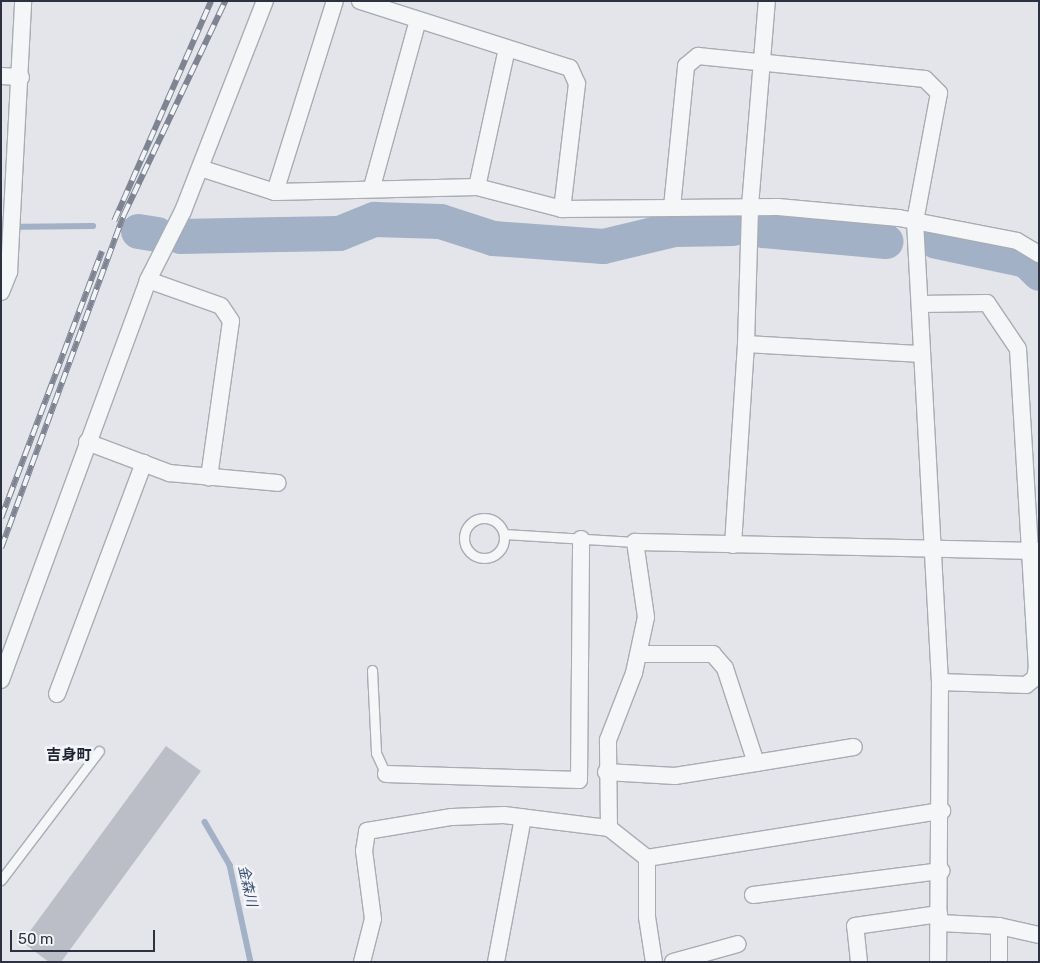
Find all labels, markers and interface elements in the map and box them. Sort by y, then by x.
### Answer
district label: 吉身町 [47,747,91,765]
water label: 金森川 [234,864,260,908]
scale bar [12,920,158,952]
text: 50 m [18,930,53,948]

